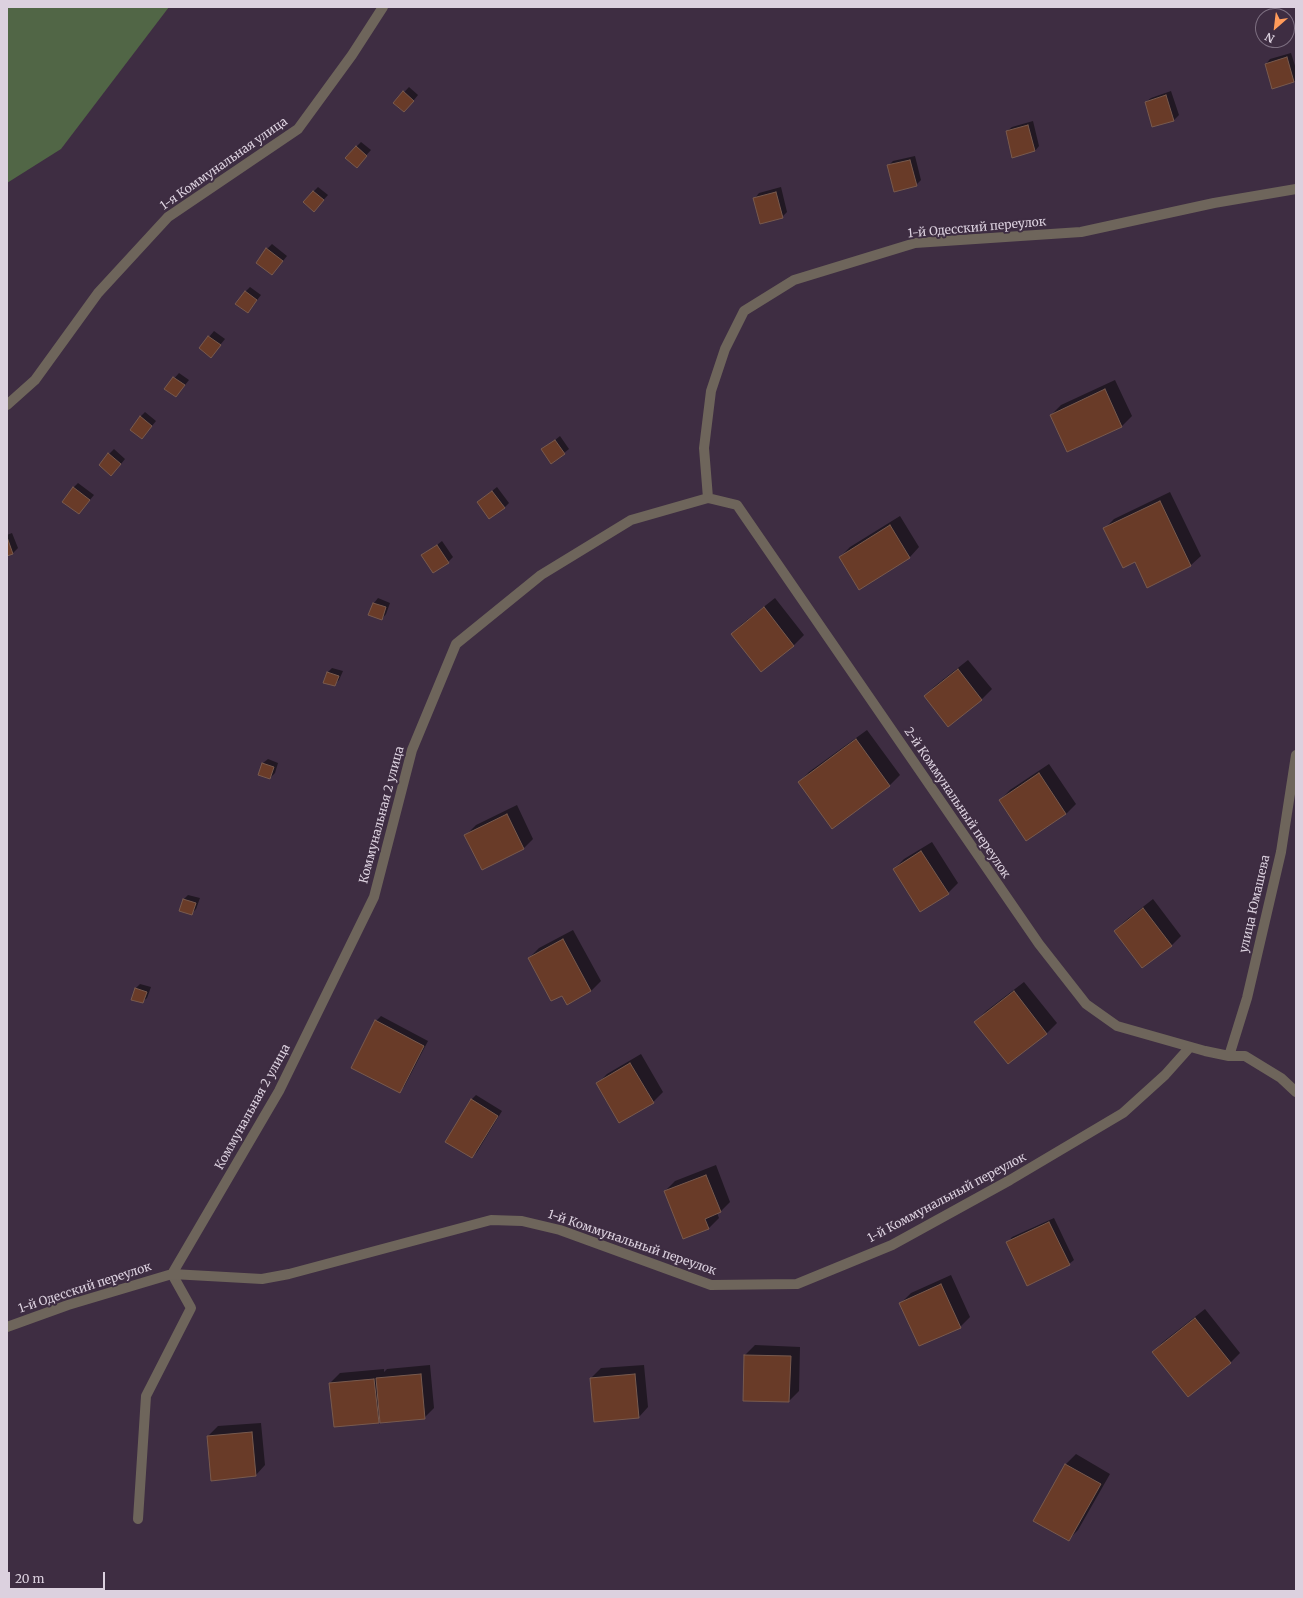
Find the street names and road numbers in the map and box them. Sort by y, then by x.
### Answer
street label: 1-я Коммунальная улица [158,115,290,213]
street label: 1-й Одесский переулок [907,215,1047,241]
street label: 2-й Коммунальный переулок [901,725,1013,881]
street label: Коммунальная 2 улица [357,745,407,885]
street label: улица Юмашева [1237,854,1273,954]
street label: Коммунальная 2 улица [212,1042,294,1172]
street label: 1-й Коммунальный переулок [865,1150,1029,1246]
street label: 1-й Коммунальный переулок [546,1207,718,1279]
street label: 1-й Одесский переулок [17,1260,153,1316]

